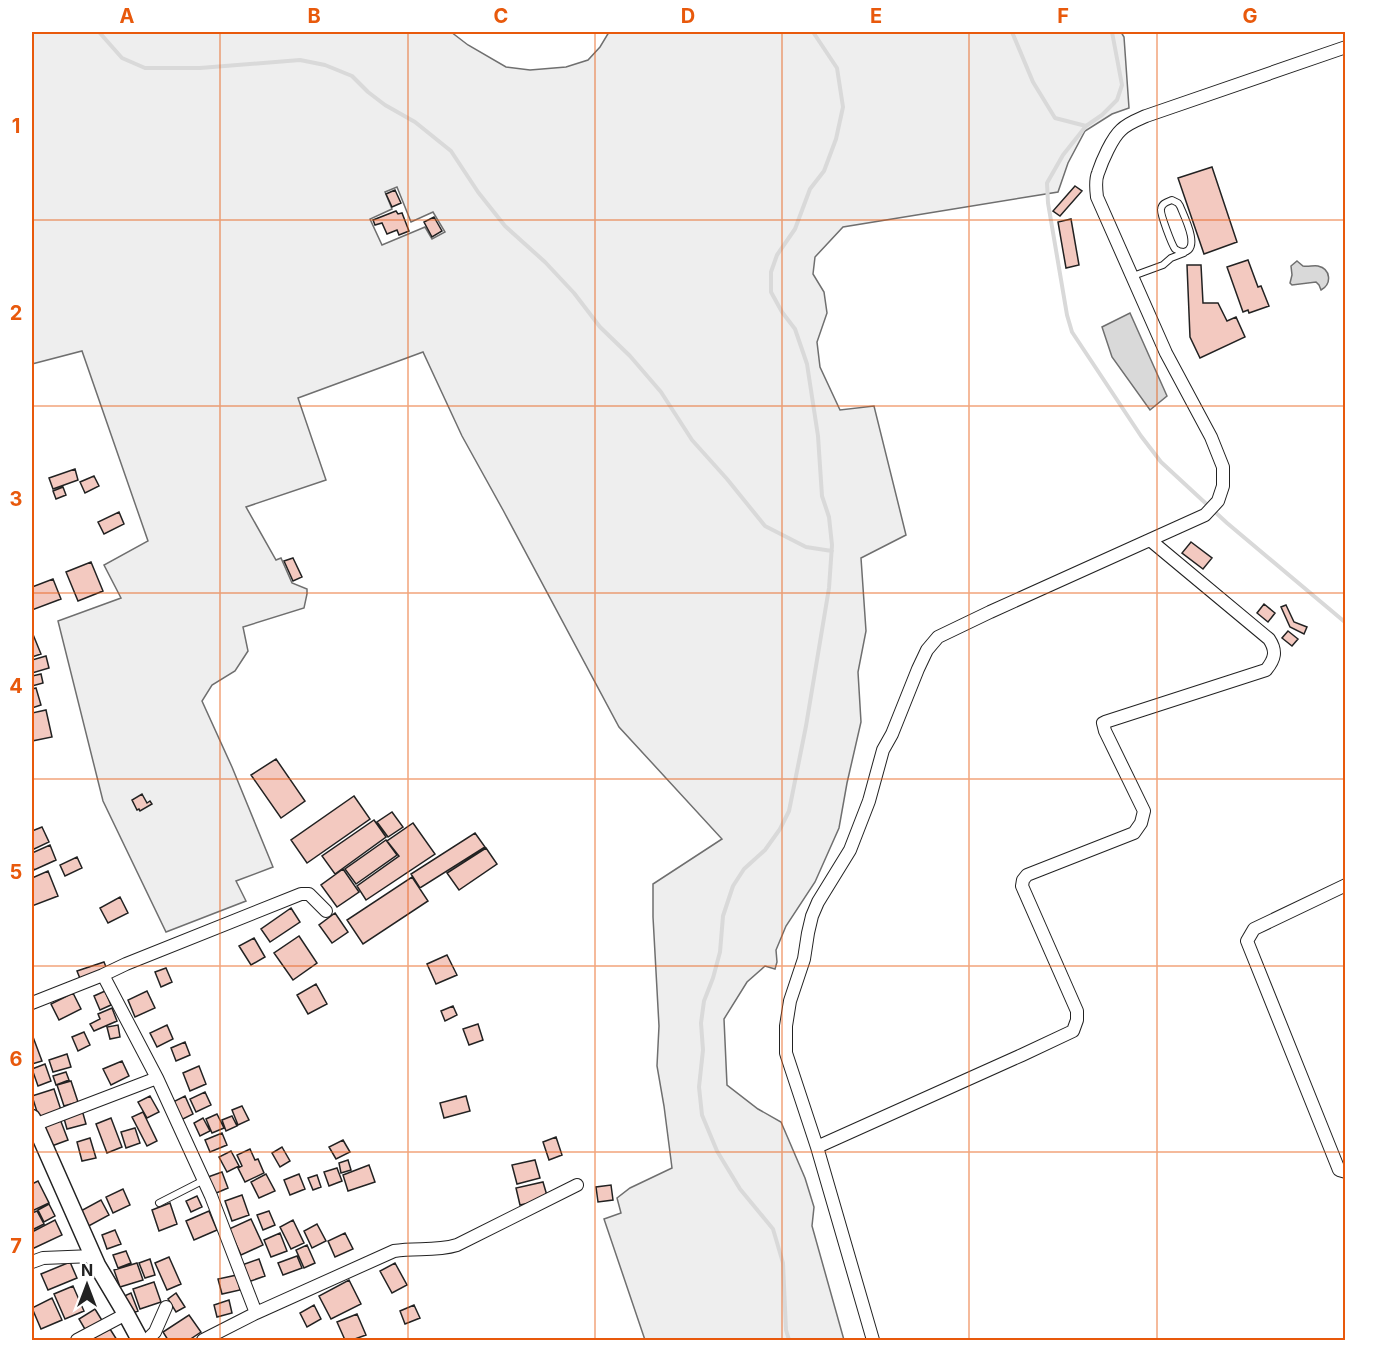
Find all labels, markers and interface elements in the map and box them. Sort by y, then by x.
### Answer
text: A [120,4,135,28]
text: B [307,4,321,28]
text: C [494,4,508,28]
text: D [681,4,695,28]
text: E [870,4,882,28]
text: F [1057,4,1069,28]
text: G [1242,4,1258,28]
text: 1 [12,114,20,138]
text: 2 [10,301,22,325]
text: 3 [10,487,22,511]
text: 4 [9,674,23,698]
text: 5 [10,860,22,884]
text: 6 [10,1047,23,1071]
text: 7 [10,1234,22,1258]
north arrow [57,1255,117,1315]
text: N [81,1260,93,1280]

